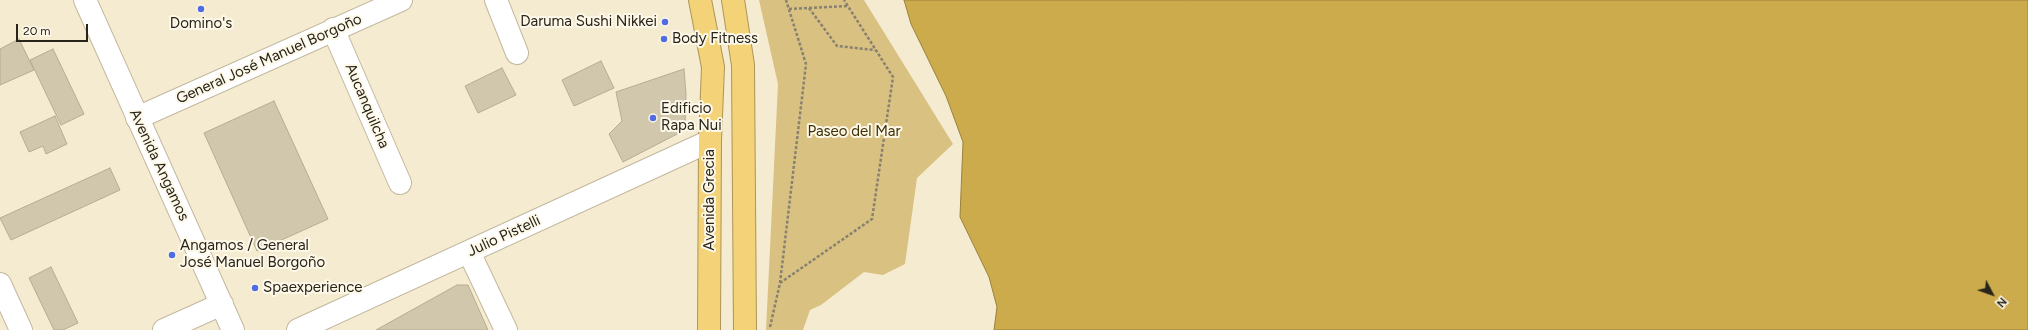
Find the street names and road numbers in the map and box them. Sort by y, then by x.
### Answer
street label: General José Manuel Borgoño [174,10,364,108]
street label: Aucanquilcha [341,61,393,151]
street label: Avenida Angamos [125,106,193,224]
street label: Avenida Grecia [701,149,719,251]
street label: Julio Pistelli [465,211,543,261]

